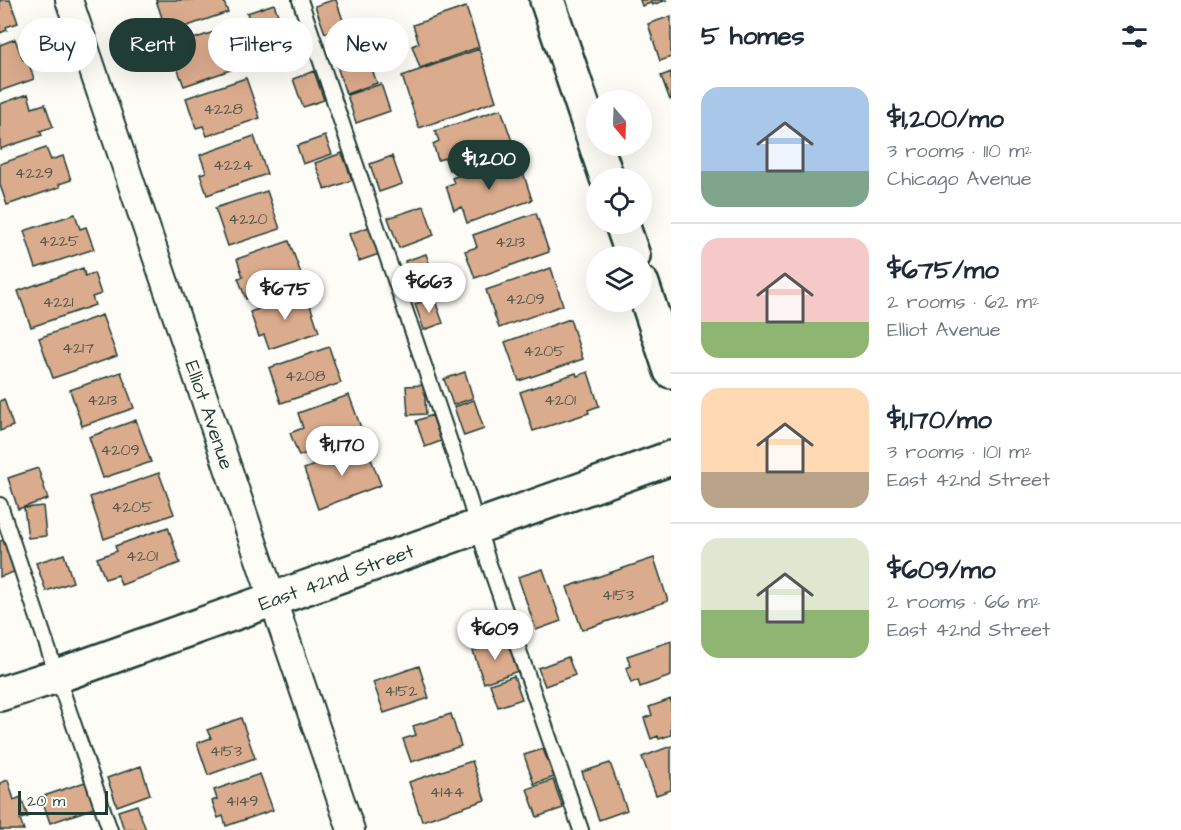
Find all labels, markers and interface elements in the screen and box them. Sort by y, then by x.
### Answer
chip: Buy [18,18,97,72]
chip: Rent [109,18,196,72]
chip: Filters [208,18,313,72]
chip: New [325,18,409,72]
text: 5 homes [701,18,805,54]
icon: filters [1118,20,1151,53]
north arrow [586,90,652,156]
map controls [586,90,652,312]
house number: 4228 [203,98,243,120]
text: $1,200/mo [887,101,1004,137]
icon: home [749,111,821,183]
text: 3 rooms · 110 m² [887,137,1032,165]
pin: $1,200 [440,140,538,191]
text: $1,200 [462,145,516,173]
house number: 4224 [213,154,253,176]
house number: 4229 [15,162,53,184]
text: Chicago Avenue [887,165,1031,193]
button: locate [586,168,652,234]
house number: 4220 [228,208,268,230]
house number: 4225 [39,230,80,252]
house number: 4213 [495,231,525,253]
button: layers [586,246,652,312]
text: $675/mo [887,252,999,288]
icon: home [749,262,821,334]
pin: $663 [393,263,465,314]
text: $663 [406,268,452,296]
pin: $675 [249,270,321,321]
text: $675 [260,275,310,303]
house number: 4209 [505,288,545,310]
text: 2 rooms · 62 m² [887,288,1039,316]
house number: 4221 [42,291,74,313]
text: Elliot Avenue [887,316,1000,344]
house number: 4217 [62,337,94,359]
house number: 4205 [523,340,565,362]
street label: Elliot Avenue [177,357,241,473]
house number: 4208 [285,365,325,387]
house number: 4213 [87,389,117,411]
house number: 4201 [544,389,576,411]
text: $1,170/mo [887,402,992,438]
icon: home [749,412,821,484]
pin: $1,170 [293,426,391,477]
text: $1,170 [320,431,364,459]
text: 3 rooms · 101 m² [887,438,1032,466]
house number: 4209 [100,439,140,461]
text: East 42nd Street [887,466,1050,494]
house number: 4205 [111,496,153,518]
street label: East 42nd Street [255,537,418,618]
house number: 4201 [126,545,158,567]
text: $609/mo [887,552,996,588]
icon: home [749,562,821,634]
house number: 4153 [602,584,634,606]
text: 2 rooms · 66 m² [887,588,1041,616]
pin: $609 [459,610,531,661]
text: $609 [471,615,519,643]
text: East 42nd Street [887,616,1050,644]
house number: 4152 [384,680,418,702]
house number: 4153 [210,740,242,762]
house number: 4144 [430,781,464,803]
scale bar [18,788,108,816]
text: 20 m [27,790,65,812]
house number: 4149 [226,790,258,812]

